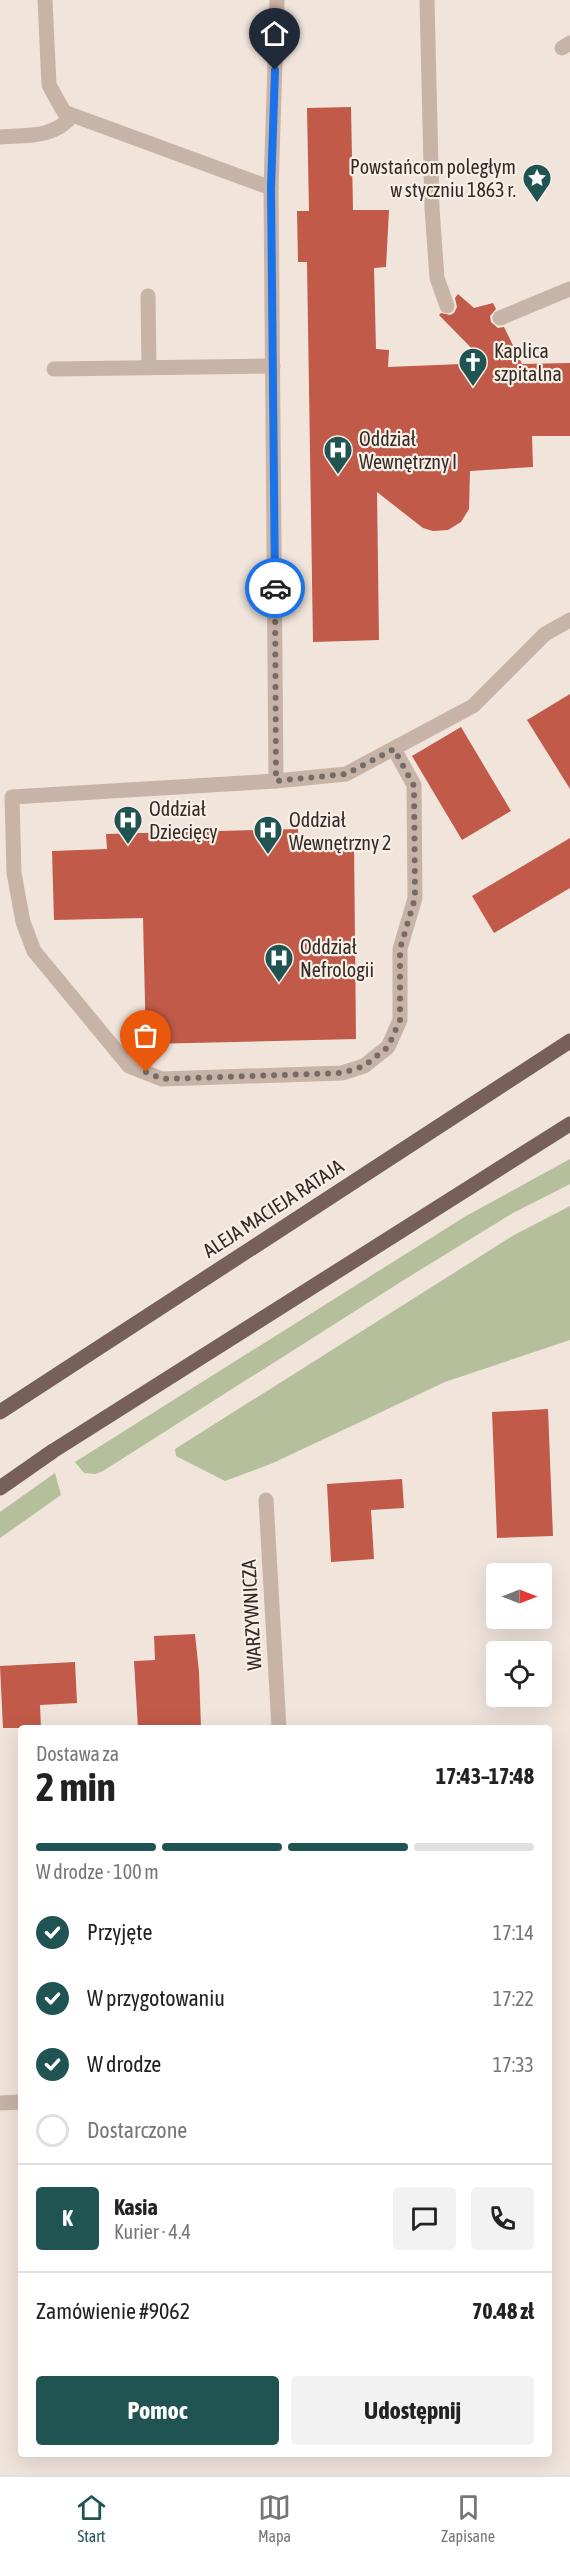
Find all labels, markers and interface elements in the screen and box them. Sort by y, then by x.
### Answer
pin [249,8,300,70]
icon: home [258,17,291,50]
place label: Powstańcom poległym w styczniu 1863 r. [350,155,516,201]
place icon: Powstańcom poległym w styczniu 1863 r. [521,162,553,204]
place label: Kaplica szpitalna [494,339,562,385]
church icon: Kaplica szpitalna [457,346,489,388]
place label: Oddział Wewnętrzny I [359,427,457,473]
hospital icon: Oddział Wewnętrzny I [322,434,354,476]
courier [245,558,305,618]
icon: car [259,572,292,605]
place label: Oddział Dziecięcy [149,797,218,843]
hospital icon: Oddział Dziecięcy [112,804,144,846]
place label: Oddział Wewnętrzny 2 [289,808,391,854]
hospital icon: Oddział Wewnętrzny 2 [252,814,284,856]
place label: Oddział Nefrologii [300,935,374,981]
hospital icon: Oddział Nefrologii [263,942,295,984]
pin [120,1010,171,1072]
icon: bag [129,1019,162,1052]
street label: ALEJA MACIEJA RATAJA [198,1154,348,1262]
street label: WARZYWNICZA [237,1559,265,1671]
north arrow [486,1563,552,1629]
map controls [486,1563,552,1707]
button: locate [486,1641,552,1707]
text: Dostawa za [36,1742,119,1765]
text: 17:43–17:48 [436,1763,534,1789]
text: 2 min [36,1765,116,1809]
text: W drodze · 100 m [36,1860,159,1883]
icon: check [36,1916,69,1949]
text: Przyjęte [87,1919,152,1945]
text: 17:14 [493,1921,534,1944]
icon: check [36,1982,69,2015]
text: W przygotowaniu [87,1985,225,2011]
text: 17:22 [493,1987,534,2010]
icon: check [36,2048,69,2081]
text: W drodze [87,2051,161,2077]
text: 17:33 [493,2053,534,2076]
text: Dostarczone [87,2117,187,2143]
button: chat [393,2187,456,2250]
button: phone [471,2187,534,2250]
text: Kasia [114,2194,158,2220]
text: K [62,2205,73,2231]
text: Kurier · 4.4 [114,2220,191,2243]
text: Zamówienie #9062 [36,2298,190,2324]
text: 70.48 zł [472,2298,534,2324]
button: Pomoc [36,2376,279,2445]
button: Udostępnij [291,2376,534,2445]
tab: Start [75,2491,108,2545]
tab: Mapa [258,2491,291,2545]
tab: Zapisane [441,2491,495,2545]

